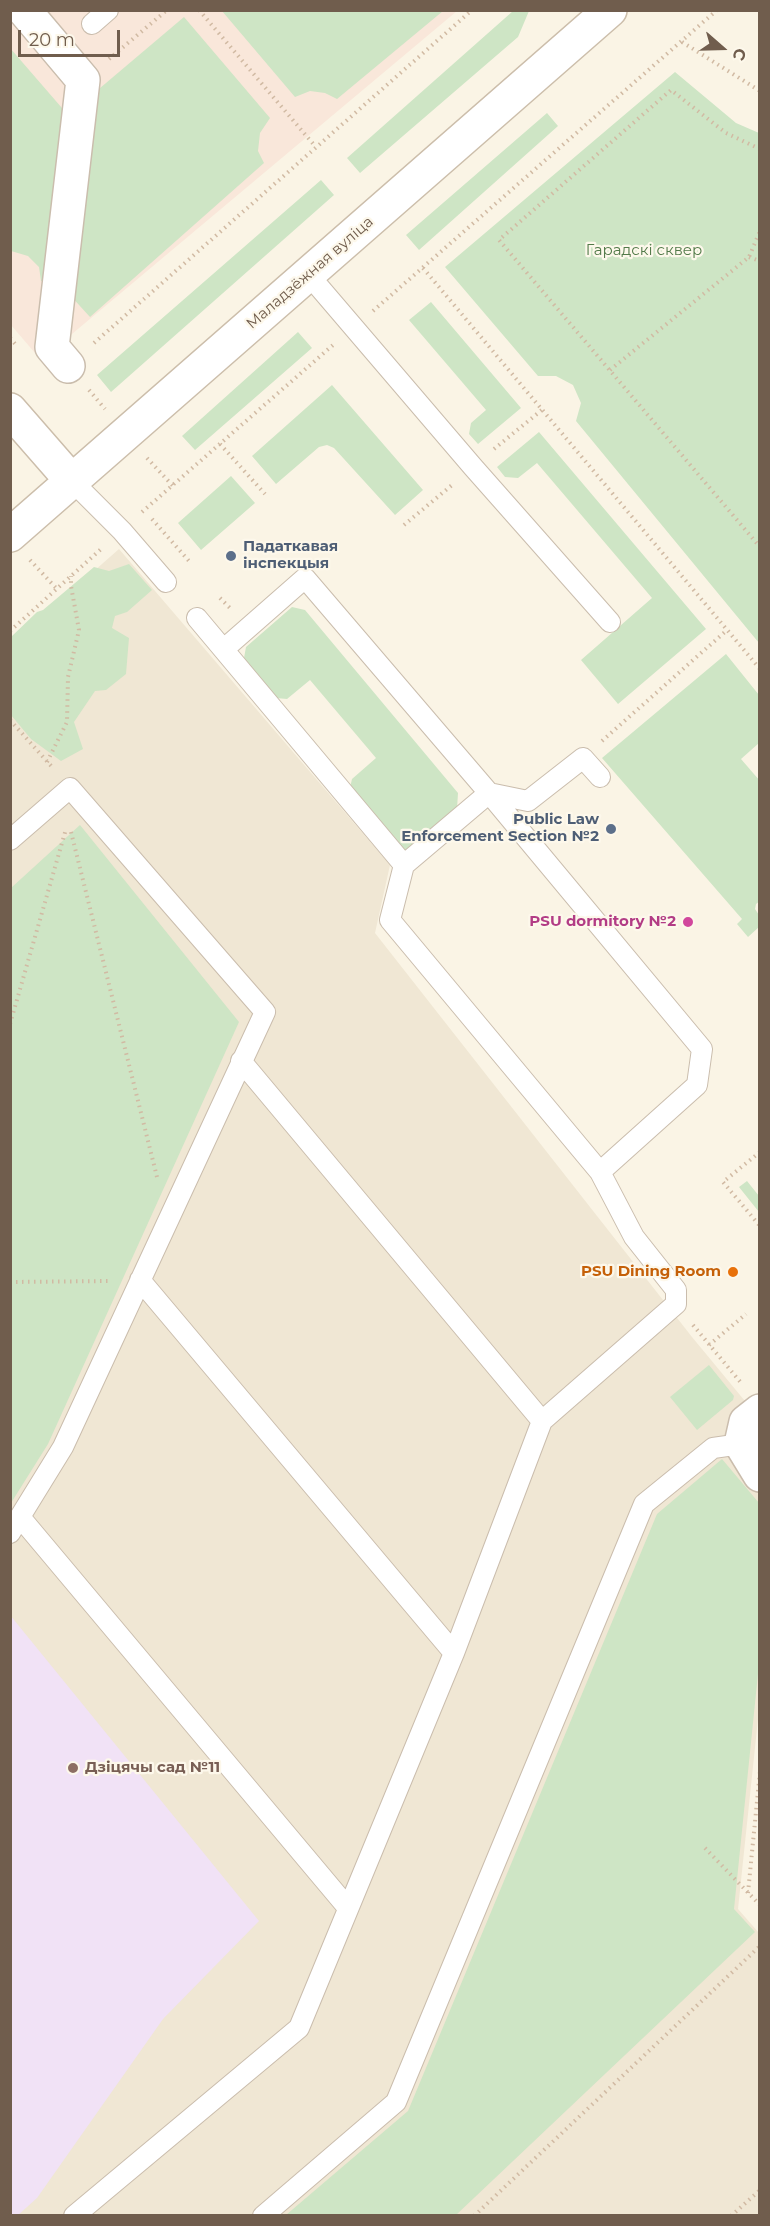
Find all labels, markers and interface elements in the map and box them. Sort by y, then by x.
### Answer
scale bar [21,18,123,56]
north arrow [692,18,752,78]
text: 20 m [29,29,75,51]
text: С [728,46,750,63]
street label: Маладзёжная вуліца [243,213,377,333]
park label: Гарадскі сквер [586,242,702,260]
place label: Падаткавая інспекцыя [243,538,338,573]
marker: Падаткавая інспекцыя [224,549,238,563]
place label: Public Law Enforcement Section №2 [401,811,599,846]
marker: Public Law Enforcement Section №2 [604,822,618,836]
place label: PSU dormitory №2 [529,913,676,931]
marker: PSU dormitory №2 [681,915,695,929]
place label: PSU Dining Room [581,1263,721,1281]
marker: PSU Dining Room [726,1265,740,1279]
place label: Дзіцячы сад №11 [85,1759,220,1777]
marker: Дзіцячы сад №11 [66,1761,80,1775]

